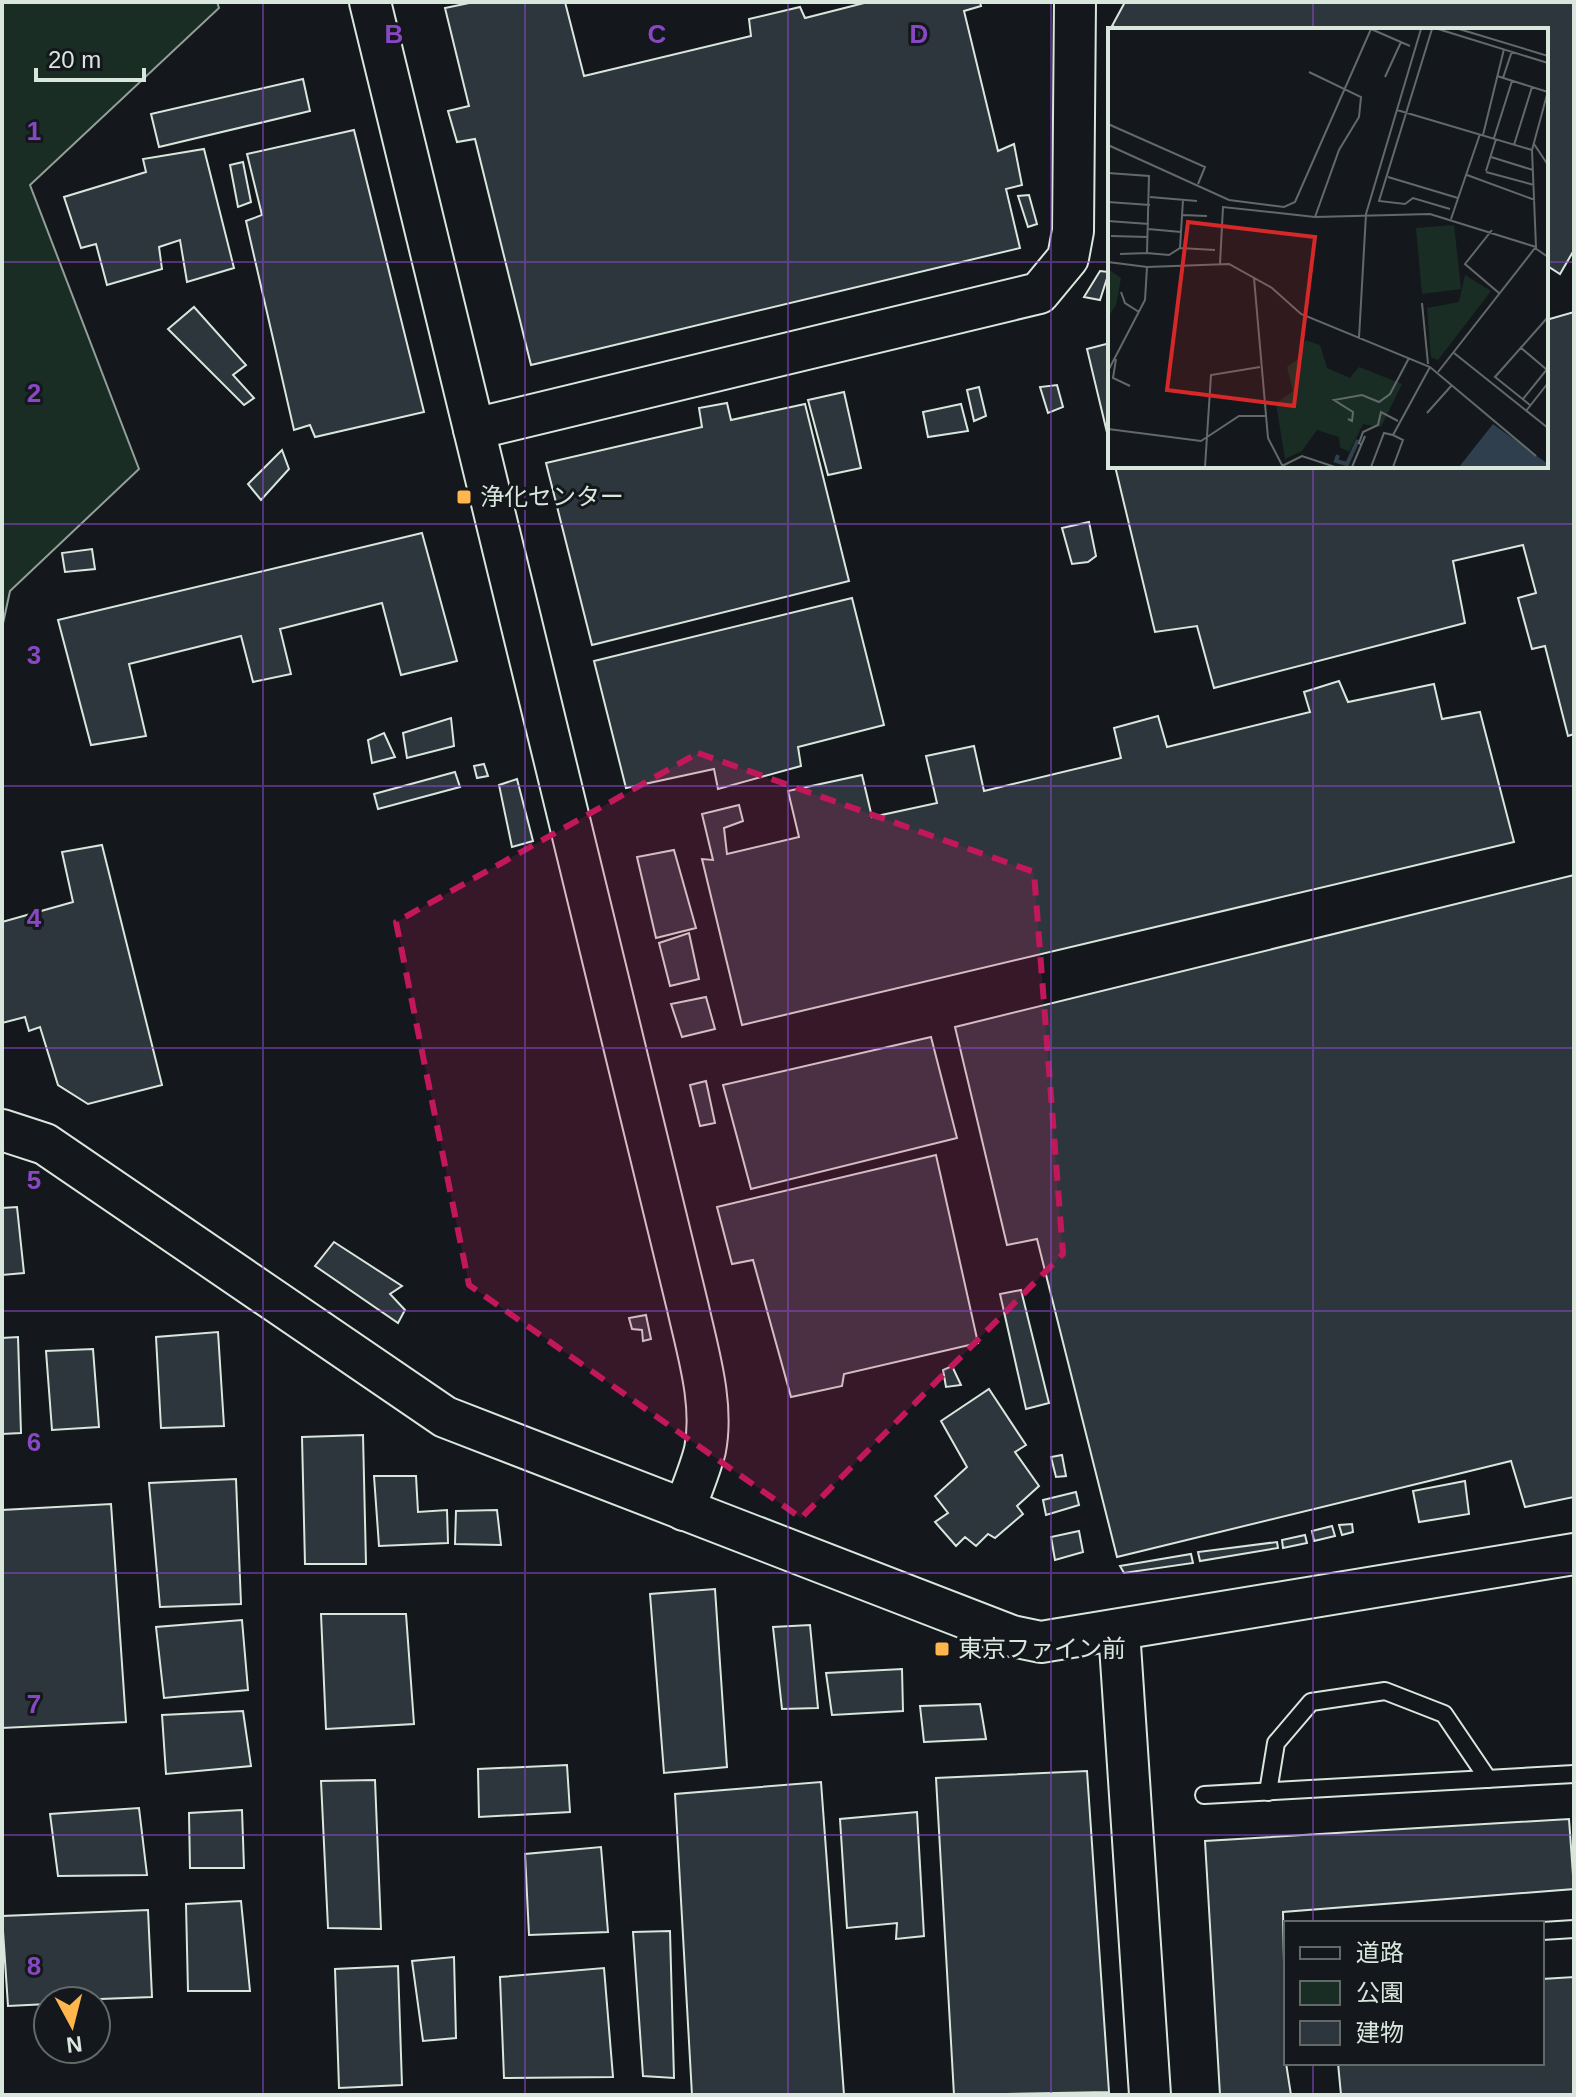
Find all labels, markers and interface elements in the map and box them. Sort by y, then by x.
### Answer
text: B [385,19,403,49]
text: C [648,19,667,49]
text: D [910,19,928,49]
inset map [1108,28,1548,468]
scale bar [36,32,144,82]
text: 20 m [48,46,101,73]
text: 1 [27,116,41,146]
text: 2 [27,378,41,408]
place label: 浄化センター [480,483,624,510]
marker: 浄化センター [455,488,473,506]
text: 3 [27,640,41,670]
text: 4 [27,903,42,933]
text: 5 [27,1165,41,1195]
text: 6 [27,1427,41,1457]
place label: 東京ファイン前 [958,1635,1126,1662]
marker: 東京ファイン前 [933,1640,951,1658]
text: 7 [27,1689,41,1719]
legend [1284,1921,1544,2065]
text: 道路 [1356,1939,1404,1966]
text: 8 [27,1951,41,1981]
text: 公園 [1356,1979,1404,2006]
north arrow [32,1985,112,2065]
text: 建物 [1356,2019,1404,2046]
text: N [65,2031,84,2058]

